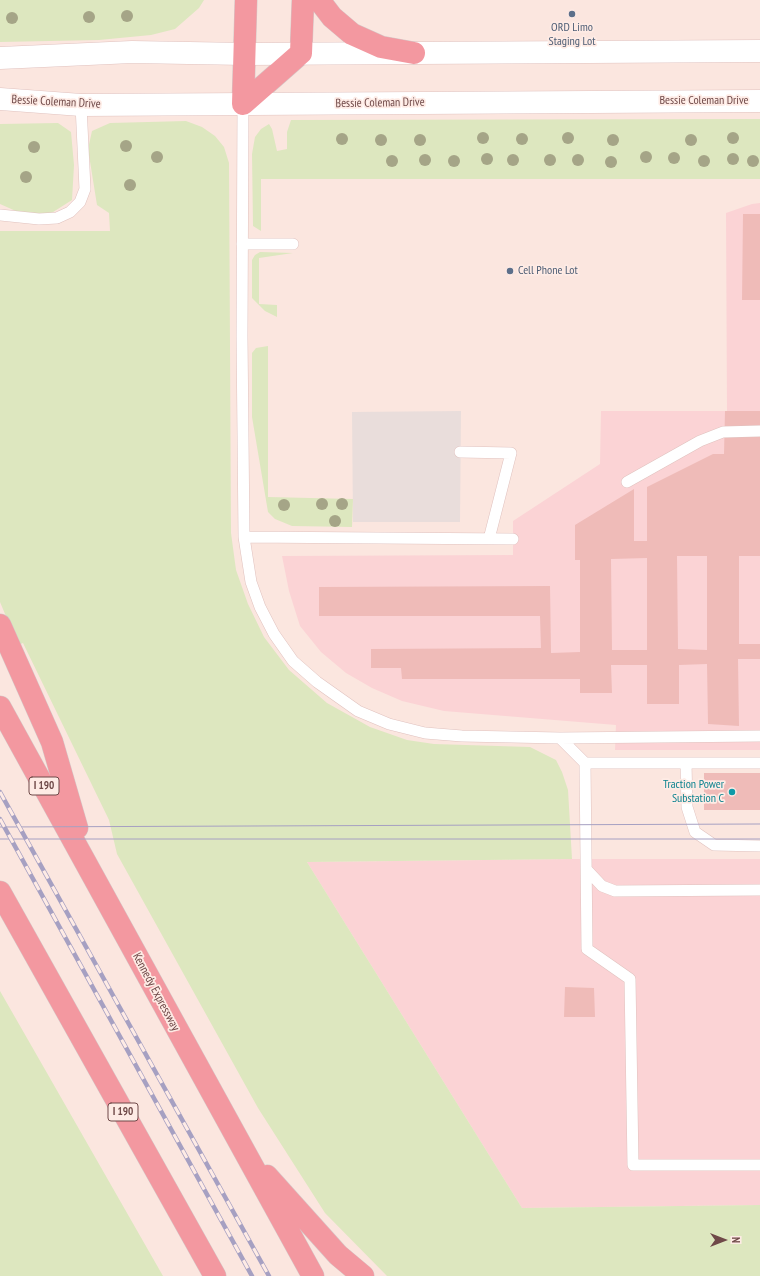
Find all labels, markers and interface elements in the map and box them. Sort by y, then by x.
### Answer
marker: ORD Limo Staging Lot [567,9,577,19]
place label: ORD Limo Staging Lot [549,21,595,49]
street label: Bessie Coleman Drive [11,92,101,112]
street label: Bessie Coleman Drive [659,94,749,108]
street label: Bessie Coleman Drive [335,95,425,111]
place label: Cell Phone Lot [518,264,578,278]
marker: Cell Phone Lot [505,266,515,276]
road number: I 190 [29,777,59,795]
place label: Traction Power Substation C [663,778,724,806]
marker: Traction Power Substation C [727,787,737,797]
street label: Kennedy Expressway [129,951,183,1033]
road number: I 190 [108,1103,138,1121]
north arrow [704,1220,744,1260]
text: N [729,1237,743,1243]

